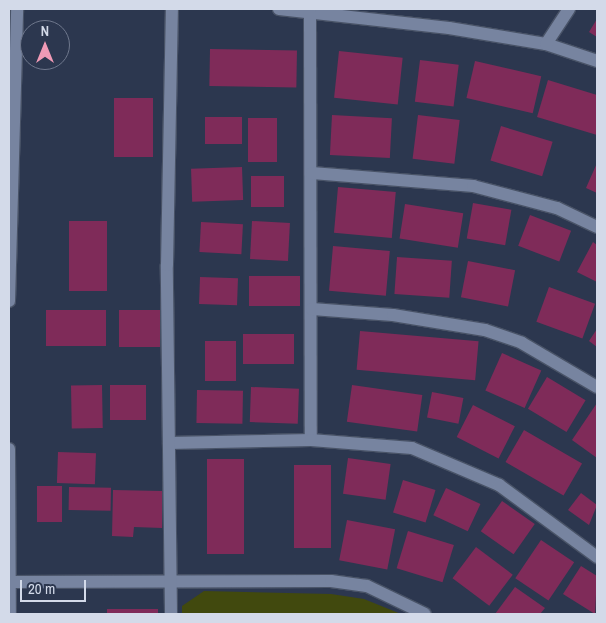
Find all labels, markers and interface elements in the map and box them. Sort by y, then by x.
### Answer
north arrow [20,20,70,70]
text: N [41,22,49,40]
scale bar [22,570,89,602]
text: 20 m [28,578,55,599]

